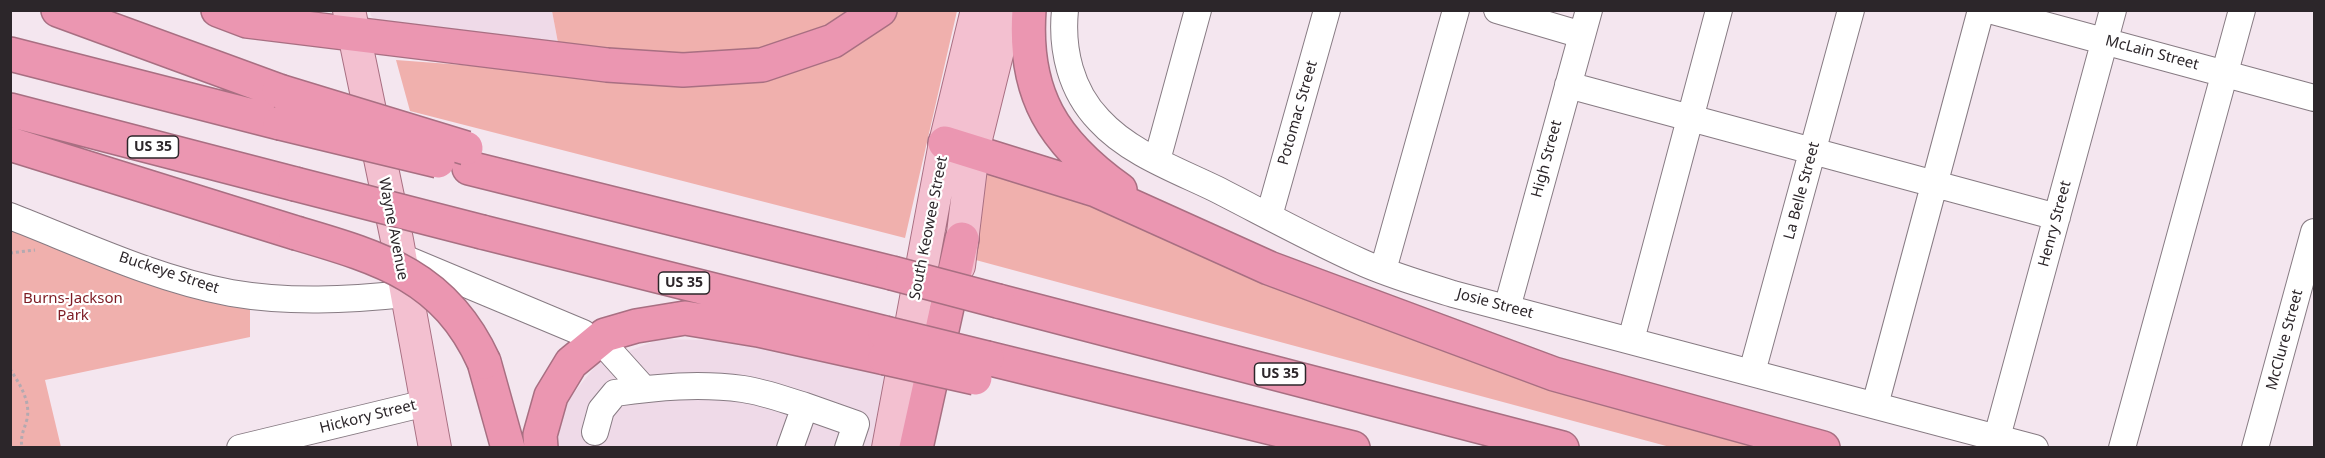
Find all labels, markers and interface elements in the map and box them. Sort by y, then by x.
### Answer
street label: McLain Street [2103,32,2201,74]
street label: Potomac Street [1274,59,1322,167]
street label: High Street [1528,118,1566,200]
road number: US 35 [128,136,178,158]
street label: La Belle Street [1780,140,1824,242]
street label: South Keowee Street [906,155,952,301]
street label: Wayne Avenue [374,176,412,282]
street label: Henry Street [2035,179,2075,269]
street label: Buckeye Street [117,248,221,298]
road number: US 35 [658,272,710,294]
street label: Josie Street [1455,285,1535,323]
street label: McClure Street [2263,288,2307,392]
park label: Burns-Jackson Park [23,290,123,325]
road number: US 35 [1254,363,1306,385]
street label: Hickory Street [318,396,418,438]

